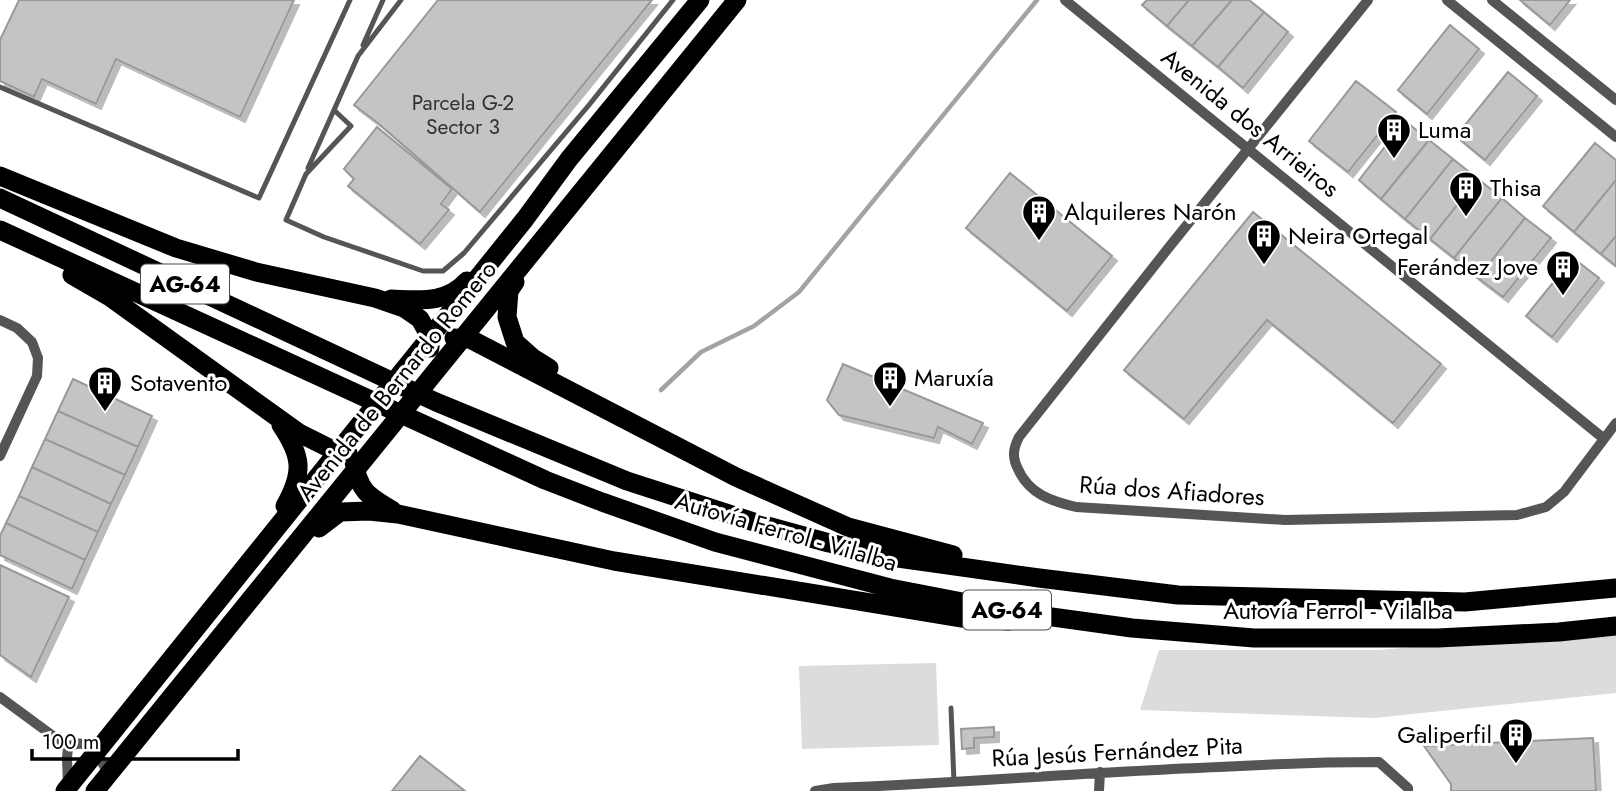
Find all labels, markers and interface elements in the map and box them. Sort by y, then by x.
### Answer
street label: Avenida dos Arrieiros [1154,40,1347,205]
house number: Parcela G-2 Sector 3 [412,88,514,142]
building icon: Luma [1375,111,1413,160]
place label: Luma [1418,112,1471,147]
building icon: Thisa [1447,169,1485,218]
place label: Thisa [1490,170,1541,205]
building icon: Alquileres Narón [1020,193,1058,242]
place label: Alquileres Narón [1064,194,1237,229]
building icon: Neira Ortegal [1245,217,1283,266]
place label: Neira Ortegal [1288,218,1428,253]
building icon: Ferández Jove [1544,248,1582,297]
place label: Ferández Jove [1397,249,1538,284]
street label: Avenida de Bernardo Romero [288,253,505,509]
road number: AG-64 [141,264,229,304]
building icon: Maruxía [871,359,909,408]
place label: Maruxía [914,360,994,395]
building icon: Sotavento [86,364,124,413]
place label: Sotavento [130,365,227,400]
street label: Rúa dos Afiadores [1078,467,1266,514]
street label: Autovía Ferrol - Vilalba [671,483,901,580]
road number: AG-64 [963,590,1051,630]
street label: Autovía Ferrol - Vilalba [1223,593,1453,628]
building icon: Galiperfil [1497,716,1535,765]
place label: Galiperfil [1397,717,1492,752]
scale bar [32,718,238,762]
text: 100 m [42,727,99,757]
street label: Rúa Jesús Fernández Pita [991,727,1243,776]

